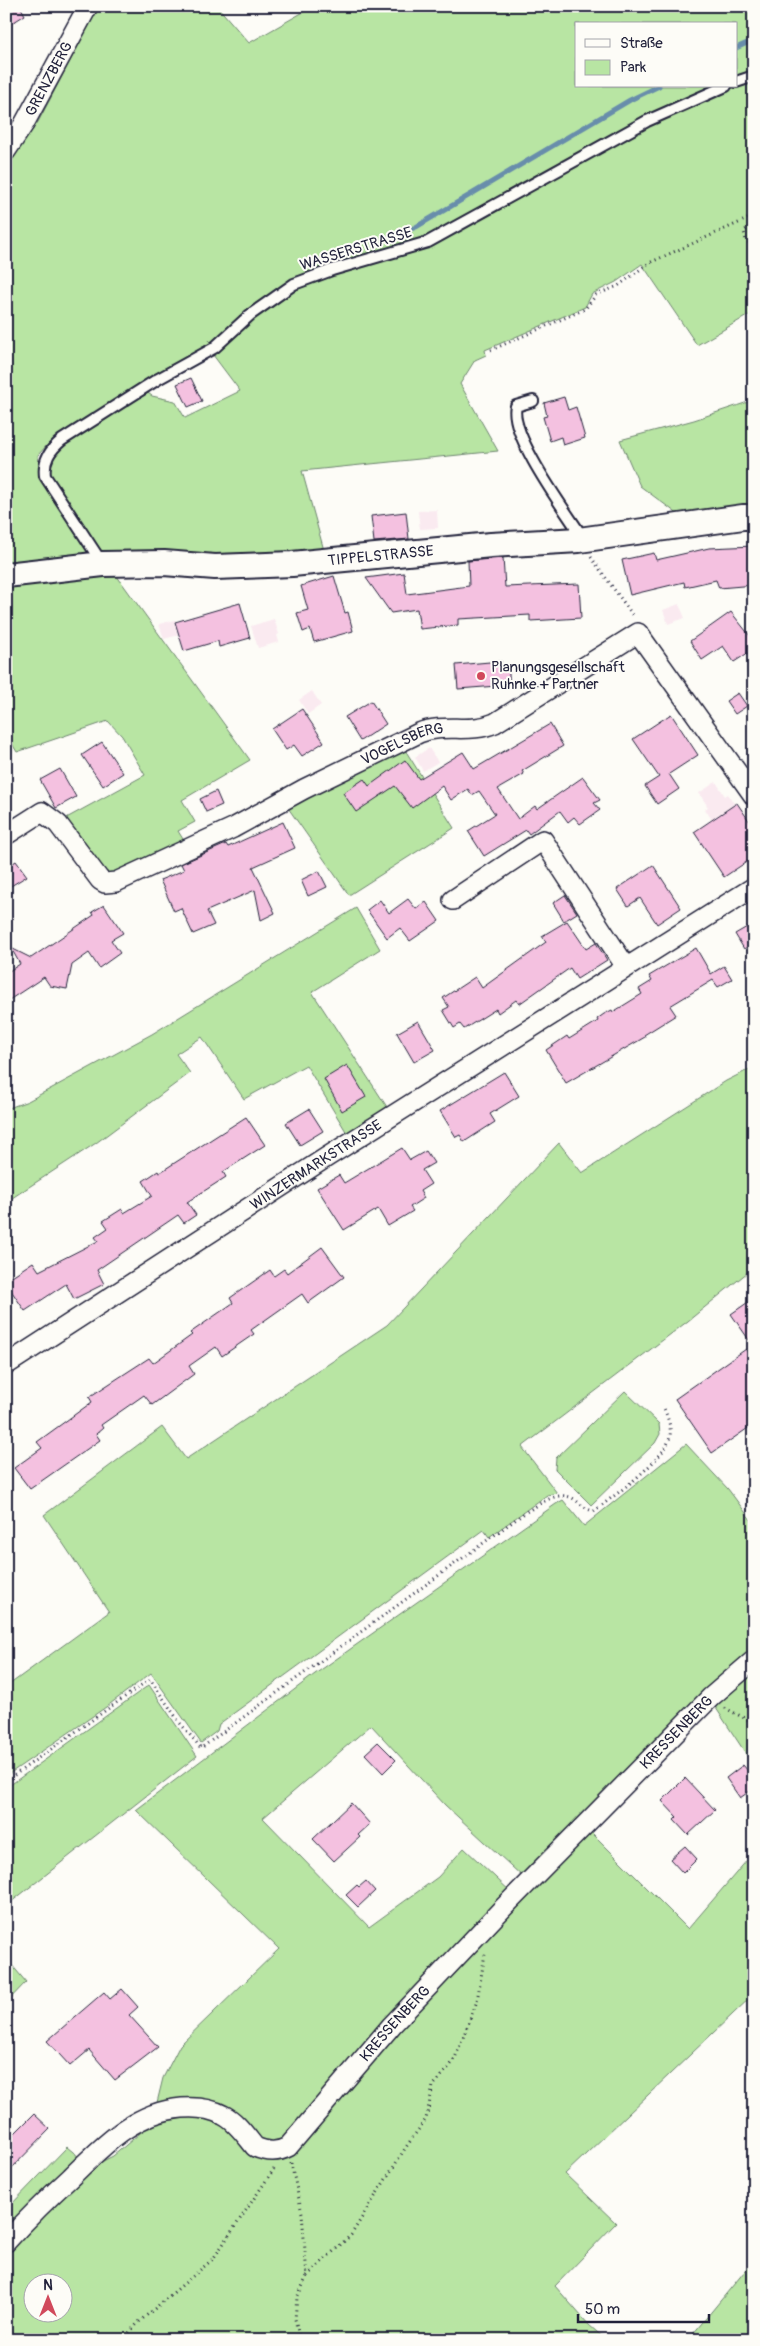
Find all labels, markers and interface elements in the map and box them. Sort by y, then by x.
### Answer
legend [575,22,738,88]
text: Straße [620,34,663,53]
street label: GRENZBERG [21,38,77,119]
text: Park [620,58,647,77]
street label: WASSERSTRASSE [298,223,415,275]
street label: TIPPELSTRASSE [327,541,435,570]
place label: Planungsgesellschaft Ruhnke + Partner [491,658,626,694]
marker: Planungsgesellschaft Ruhnke + Partner [475,670,487,682]
street label: VOGELSBERG [358,719,444,769]
street label: WINZERMARKSTRASSE [246,1115,386,1214]
street label: KRESSENBERG [636,1691,717,1773]
street label: KRESSENBERG [356,1981,434,2065]
north arrow [22,2274,72,2324]
text: N [43,2277,53,2294]
scale bar [578,2291,709,2323]
text: 50 m [585,2300,620,2319]

